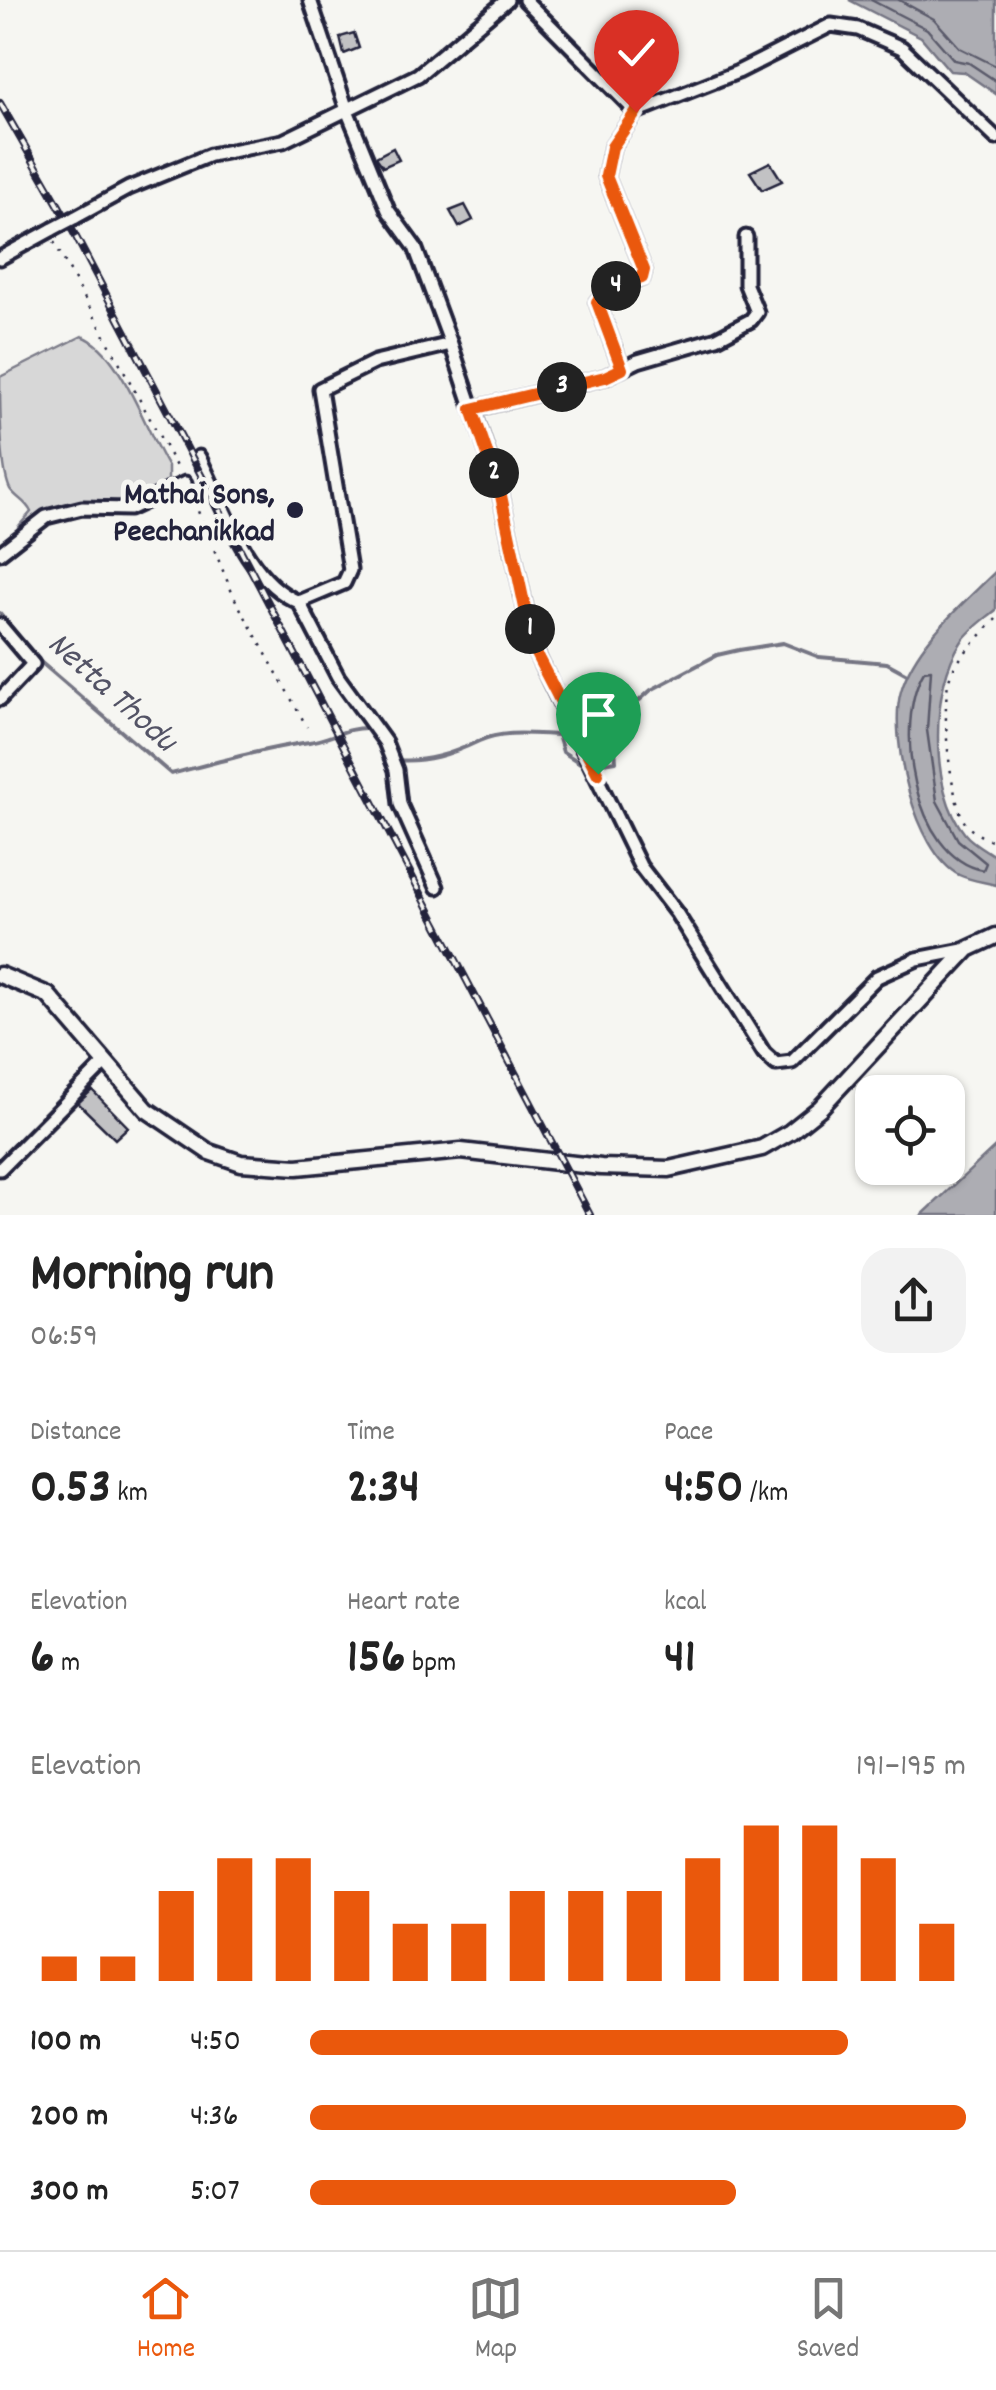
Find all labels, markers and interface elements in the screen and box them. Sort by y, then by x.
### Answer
pin [594,10,679,113]
icon: check [609,25,664,80]
pin: 4 [591,261,641,311]
text: 4 [610,266,622,306]
pin: 3 [537,362,587,412]
text: 3 [556,367,568,407]
pin: 2 [469,448,519,498]
text: 2 [488,453,500,493]
place label: Mathai Sons, Peechanikkad [113,474,275,557]
marker: Mathai Sons, Peechanikkad [284,499,306,521]
pin: 1 [505,604,555,654]
text: 1 [527,609,533,649]
water label: Netta Thodu [34,622,189,768]
pin [556,672,641,775]
icon: arrive [571,687,626,742]
map controls [855,1075,965,1185]
button: locate [855,1075,965,1185]
text: Morning run [30,1238,274,1317]
button: share [861,1248,966,1353]
text: 06:59 [30,1315,98,1361]
text: Distance [30,1414,121,1454]
text: Time [347,1414,395,1454]
text: Pace [664,1414,713,1454]
text: 0.53 [30,1454,111,1526]
text: 2:34 [347,1454,420,1526]
text: 4:50 [664,1454,743,1526]
text: km [111,1475,148,1515]
text: /km [743,1475,789,1515]
text: Elevation [30,1584,127,1624]
text: Heart rate [347,1584,460,1624]
text: kcal [664,1584,707,1624]
text: 6 [30,1624,55,1696]
text: 156 [347,1624,406,1696]
text: 41 [664,1624,696,1696]
text: m [55,1645,80,1685]
text: bpm [406,1645,456,1685]
text: Elevation [30,1745,141,1791]
text: 191–195 m [856,1745,966,1791]
text: 100 m [30,2020,101,2066]
text: 4:50 [190,2020,241,2066]
text: 200 m [30,2095,108,2141]
text: 4:36 [190,2095,238,2141]
text: 300 m [30,2170,108,2216]
text: 5:07 [190,2170,240,2216]
tab: Home [137,2271,195,2371]
tab: Map [468,2271,523,2371]
tab: Saved [797,2271,859,2371]

